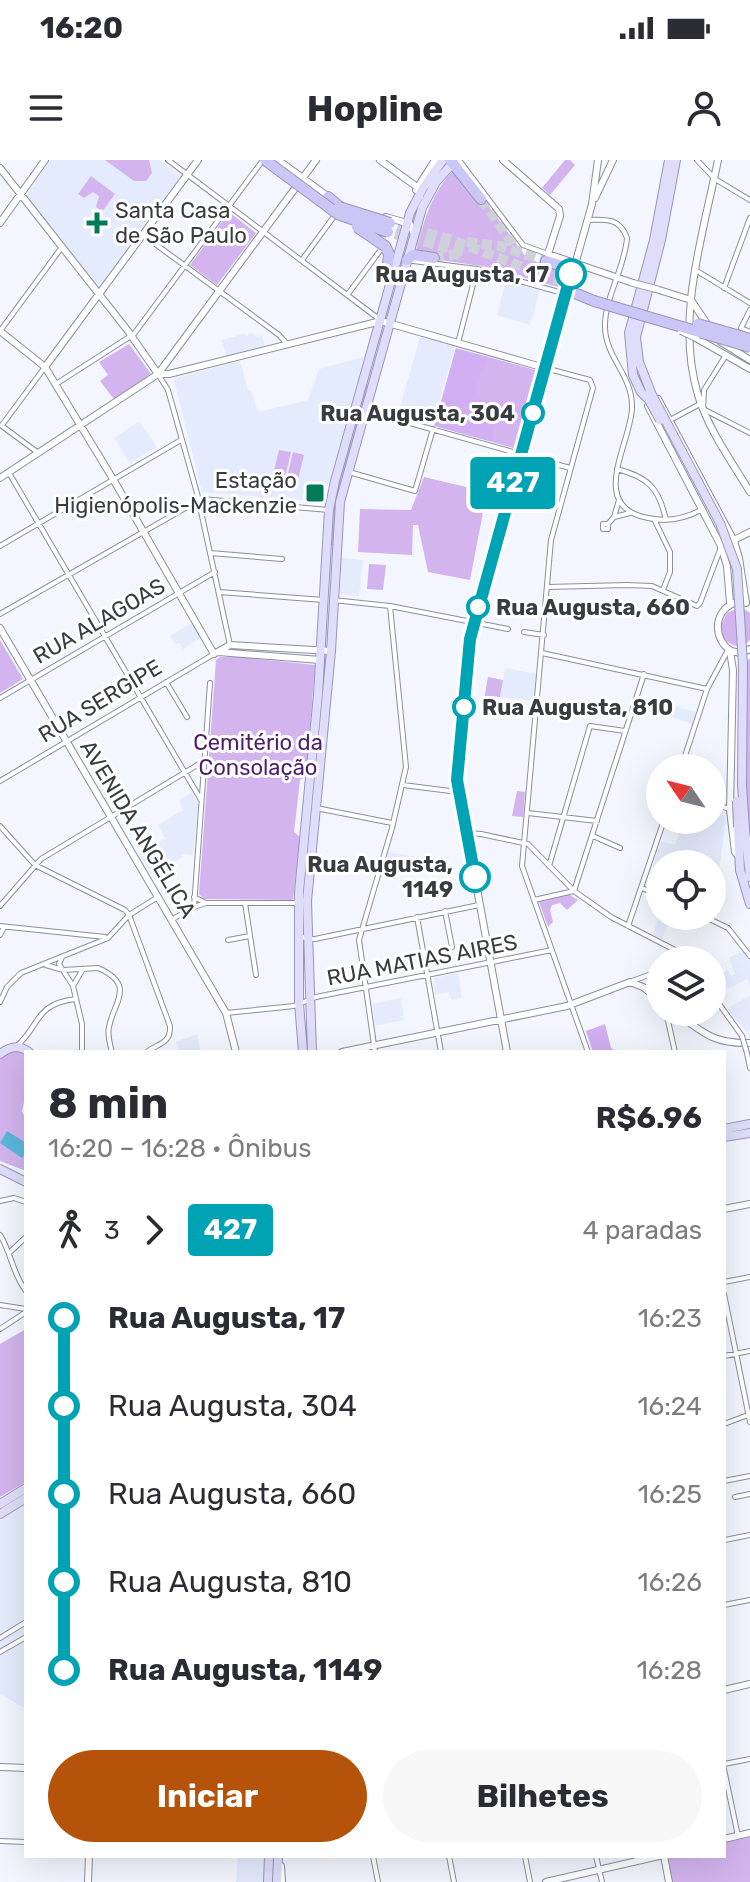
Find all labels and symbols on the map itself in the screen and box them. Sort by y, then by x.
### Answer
place label: Santa Casa de São Paulo [115,197,247,249]
marker: Santa Casa de São Paulo [86,212,108,234]
marker: Rua Augusta, 17 [556,259,586,289]
place label: Rua Augusta, 17 [375,261,549,288]
place label: Rua Augusta, 304 [320,400,515,427]
marker: Rua Augusta, 304 [522,402,544,424]
line badge: 427 [467,457,559,509]
place label: Estação Higienópolis-Mackenzie [54,467,297,519]
marker: Estação Higienópolis-Mackenzie [304,482,326,504]
street label: RUA ALAGOAS [28,572,170,670]
place label: Rua Augusta, 660 [496,594,690,621]
marker: Rua Augusta, 660 [467,596,489,618]
street label: RUA SERGIPE [34,654,166,748]
place label: Rua Augusta, 810 [482,694,673,721]
marker: Rua Augusta, 810 [453,696,475,718]
park label: Cemitério da Consolação [193,729,323,781]
street label: AVENIDA ANGÉLICA [74,735,202,923]
north arrow [646,754,726,834]
place label: Rua Augusta, 1149 [307,851,453,903]
marker: Rua Augusta, 1149 [460,862,490,892]
street label: RUA MATIAS AIRES [324,928,520,992]

